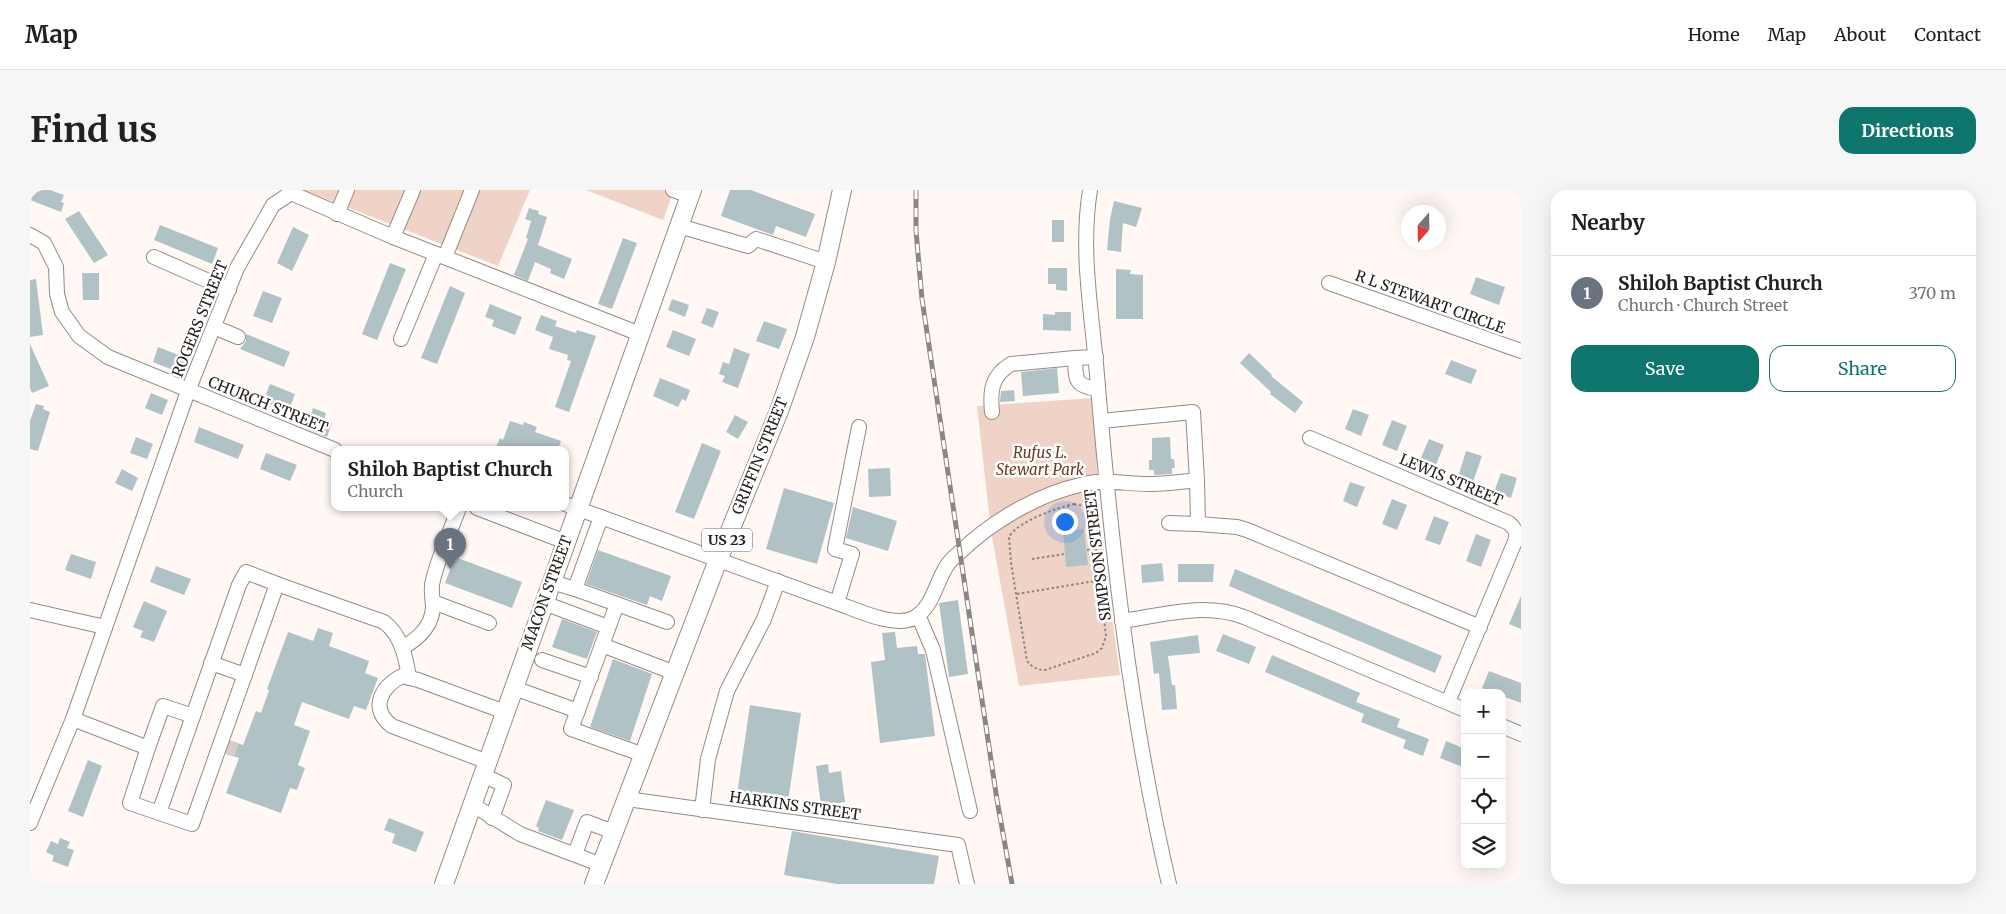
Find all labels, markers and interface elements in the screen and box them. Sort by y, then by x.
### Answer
text: Map [25,19,78,50]
text: Home [1688,23,1740,46]
text: Map [1768,23,1806,46]
text: About [1834,23,1886,46]
text: Contact [1914,23,1981,46]
button: Directions [1839,107,1976,154]
text: Find us [30,108,157,152]
north arrow [1401,205,1446,250]
text: Nearby [1571,209,1645,236]
street label: ROGERS STREET [168,257,232,380]
street label: R L STEWART CIRCLE [1353,266,1508,338]
text: Shiloh Baptist Church [1618,271,1823,295]
text: 1 [1583,283,1591,303]
text: 370 m [1909,283,1956,303]
text: Church · Church Street [1618,295,1788,315]
button: Save [1571,345,1759,392]
button: Share [1769,345,1956,392]
street label: CHURCH STREET [206,372,331,437]
street label: GRIFFIN STREET [727,394,792,517]
park label: Rufus L. Stewart Park [996,443,1085,479]
popup [331,446,569,511]
street label: LEWIS STREET [1397,449,1506,510]
text: Shiloh Baptist Church [348,457,552,481]
text: Church [348,481,403,501]
street label: SIMPSON STREET [1080,488,1115,622]
your location [1052,509,1078,535]
pin: 1 [434,528,466,569]
road number: US 23 [702,528,752,552]
street label: MACON STREET [517,533,576,653]
map controls [1461,689,1506,869]
button: + [1461,689,1506,734]
button: − [1461,734,1506,779]
button: locate [1461,779,1506,824]
street label: HARKINS STREET [728,787,863,824]
button: layers [1461,824,1506,869]

